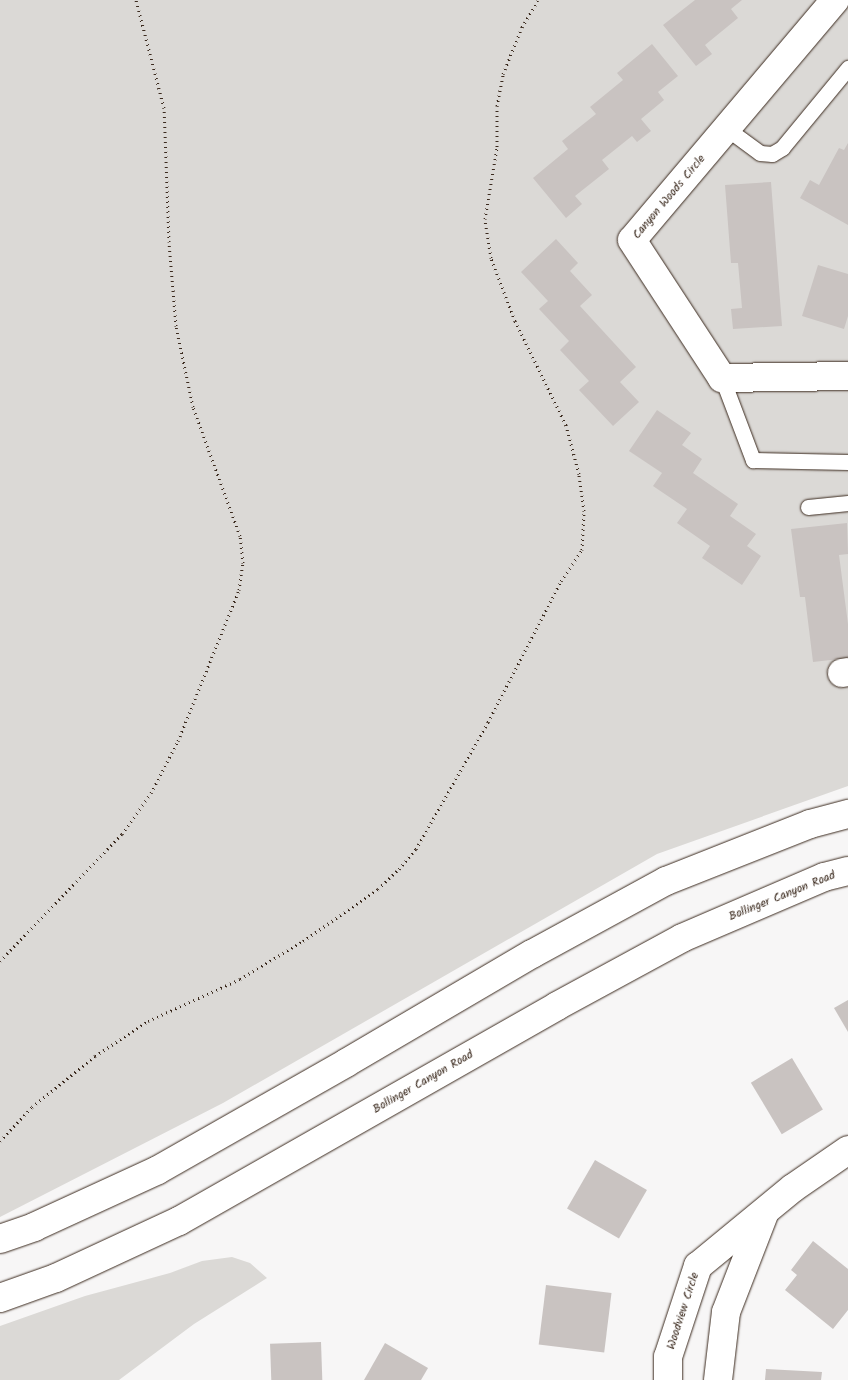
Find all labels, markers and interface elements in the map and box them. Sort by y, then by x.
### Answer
street label: Canyon Woods Circle [630,152,708,242]
street label: Bollinger Canyon Road [727,868,837,924]
street label: Bollinger Canyon Road [370,1047,476,1117]
street label: Woodview Circle [664,1271,702,1351]

